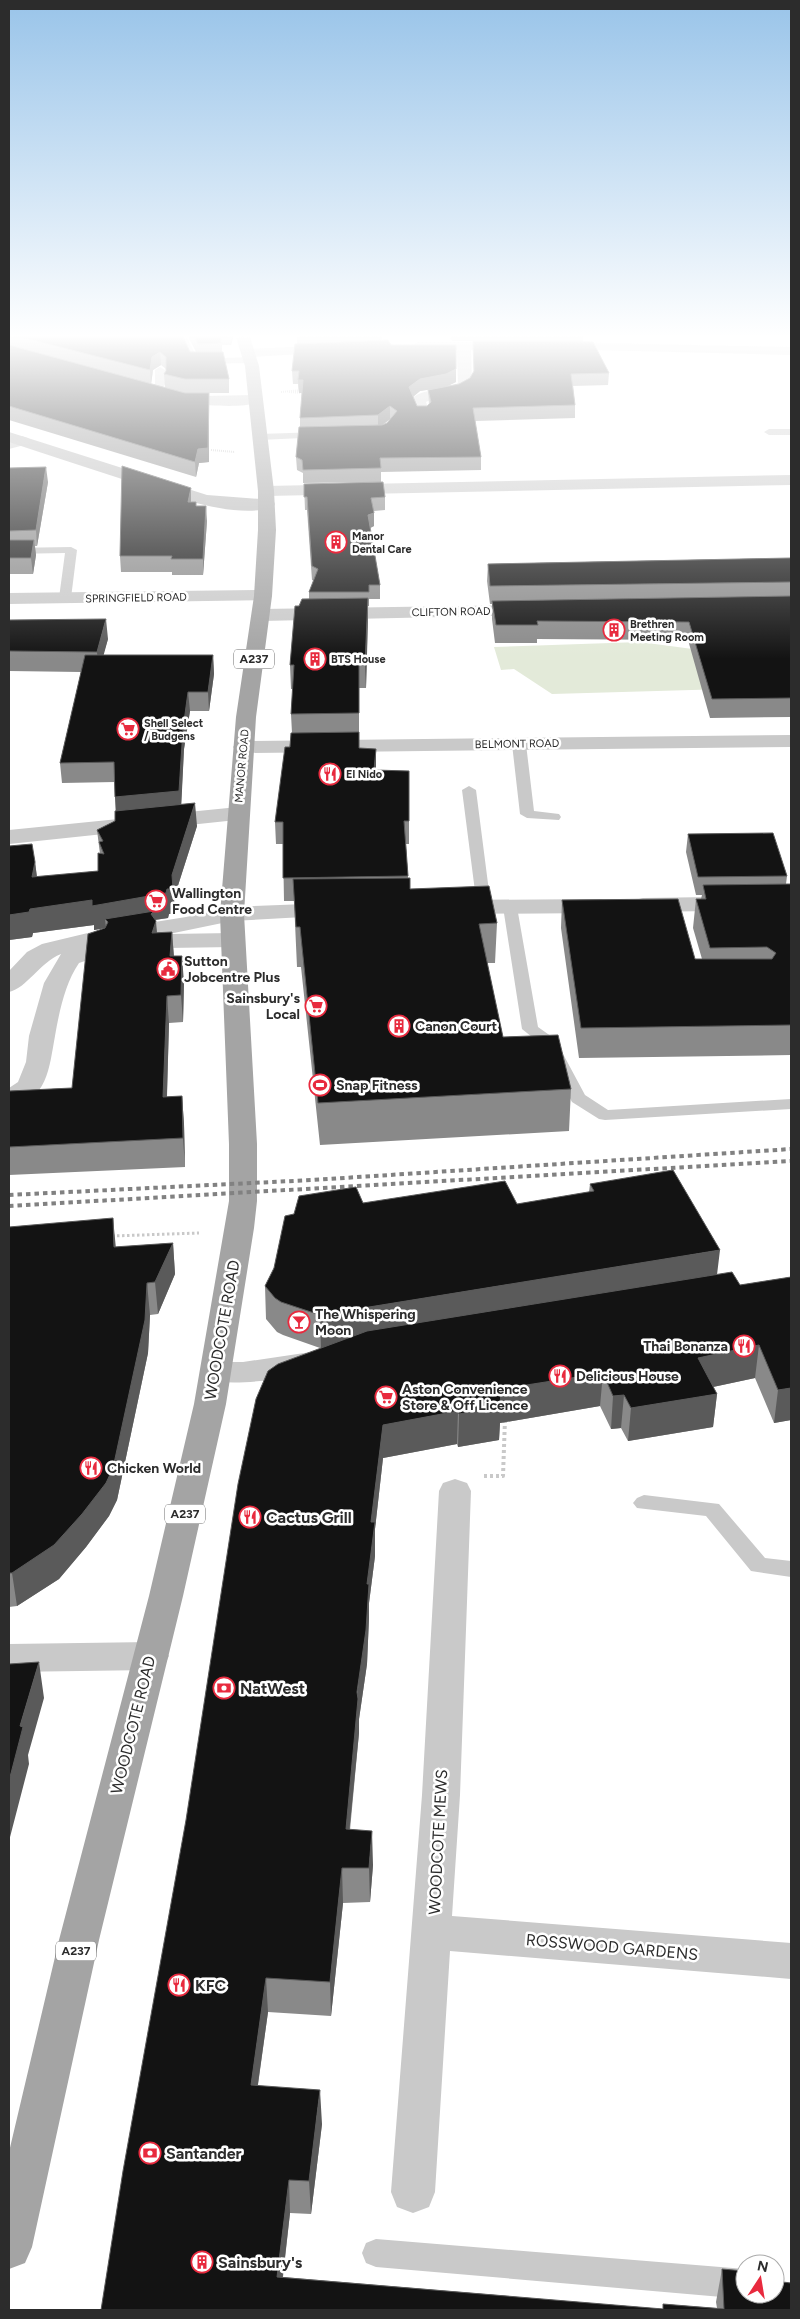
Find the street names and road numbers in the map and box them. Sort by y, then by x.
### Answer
street label: SPRINGFIELD ROAD [85,591,187,605]
street label: CLIFTON ROAD [411,605,491,619]
road number: A237 [234,650,274,669]
street label: MANOR ROAD [232,728,252,803]
street label: BELMONT ROAD [475,737,560,751]
street label: WOODCOTE ROAD [200,1259,244,1401]
road number: A237 [165,1505,205,1524]
street label: WOODCOTE ROAD [107,1654,159,1796]
street label: WOODCOTE MEWS [425,1769,451,1915]
street label: ROSSWOOD GARDENS [525,1930,699,1964]
road number: A237 [56,1942,96,1960]

